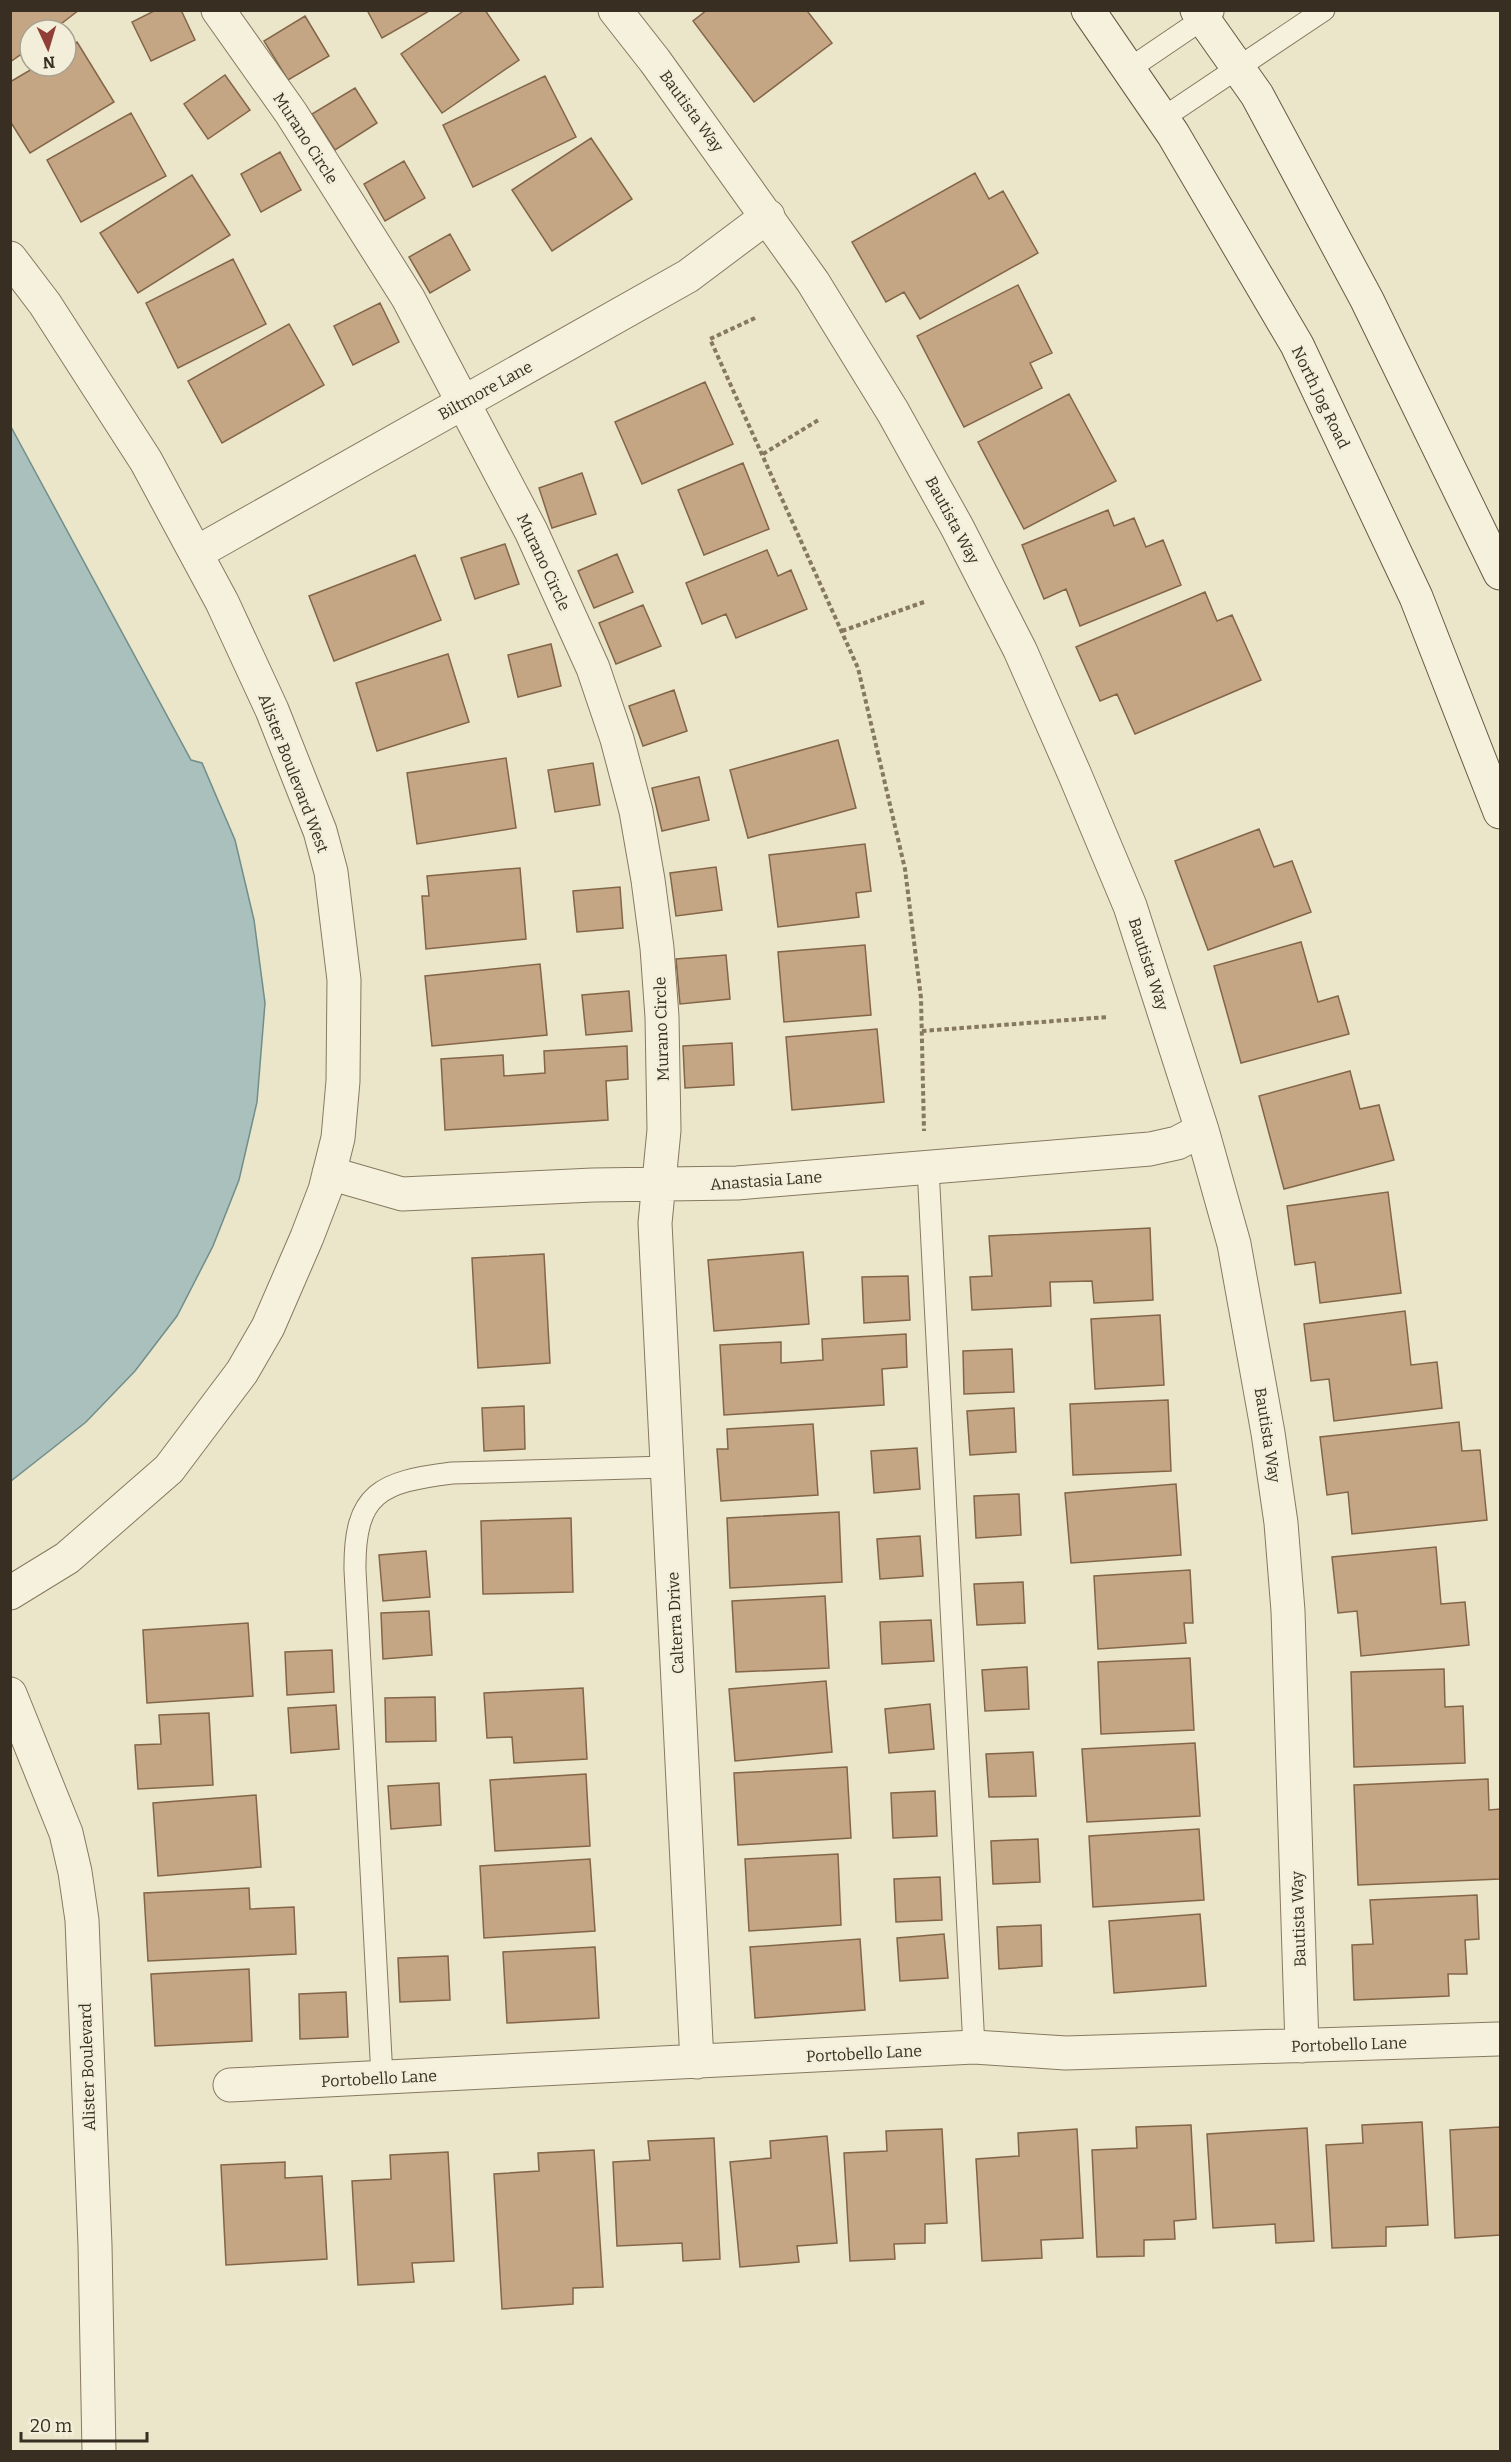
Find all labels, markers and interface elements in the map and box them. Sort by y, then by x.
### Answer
north arrow [18,18,78,78]
text: N [42,53,56,72]
street label: Bautista Way [656,67,728,156]
street label: Murano Circle [269,89,342,187]
street label: North Jog Road [1288,343,1354,452]
street label: Biltmore Lane [435,357,536,424]
street label: Bautista Way [922,473,984,568]
street label: Murano Circle [513,511,574,614]
street label: Alister Boulevard West [254,691,333,856]
street label: Bautista Way [1125,915,1173,1013]
street label: Murano Circle [650,976,673,1082]
street label: Anastasia Lane [709,1167,823,1194]
street label: Bautista Way [1251,1386,1284,1485]
street label: Calterra Drive [663,1571,688,1675]
street label: Bautista Way [1287,1870,1310,1967]
street label: Alister Boulevard [76,2002,99,2131]
street label: Portobello Lane [1291,2033,1407,2056]
street label: Portobello Lane [805,2041,923,2066]
street label: Portobello Lane [320,2066,438,2091]
scale bar [21,2405,147,2443]
text: 20 m [30,2415,72,2437]

